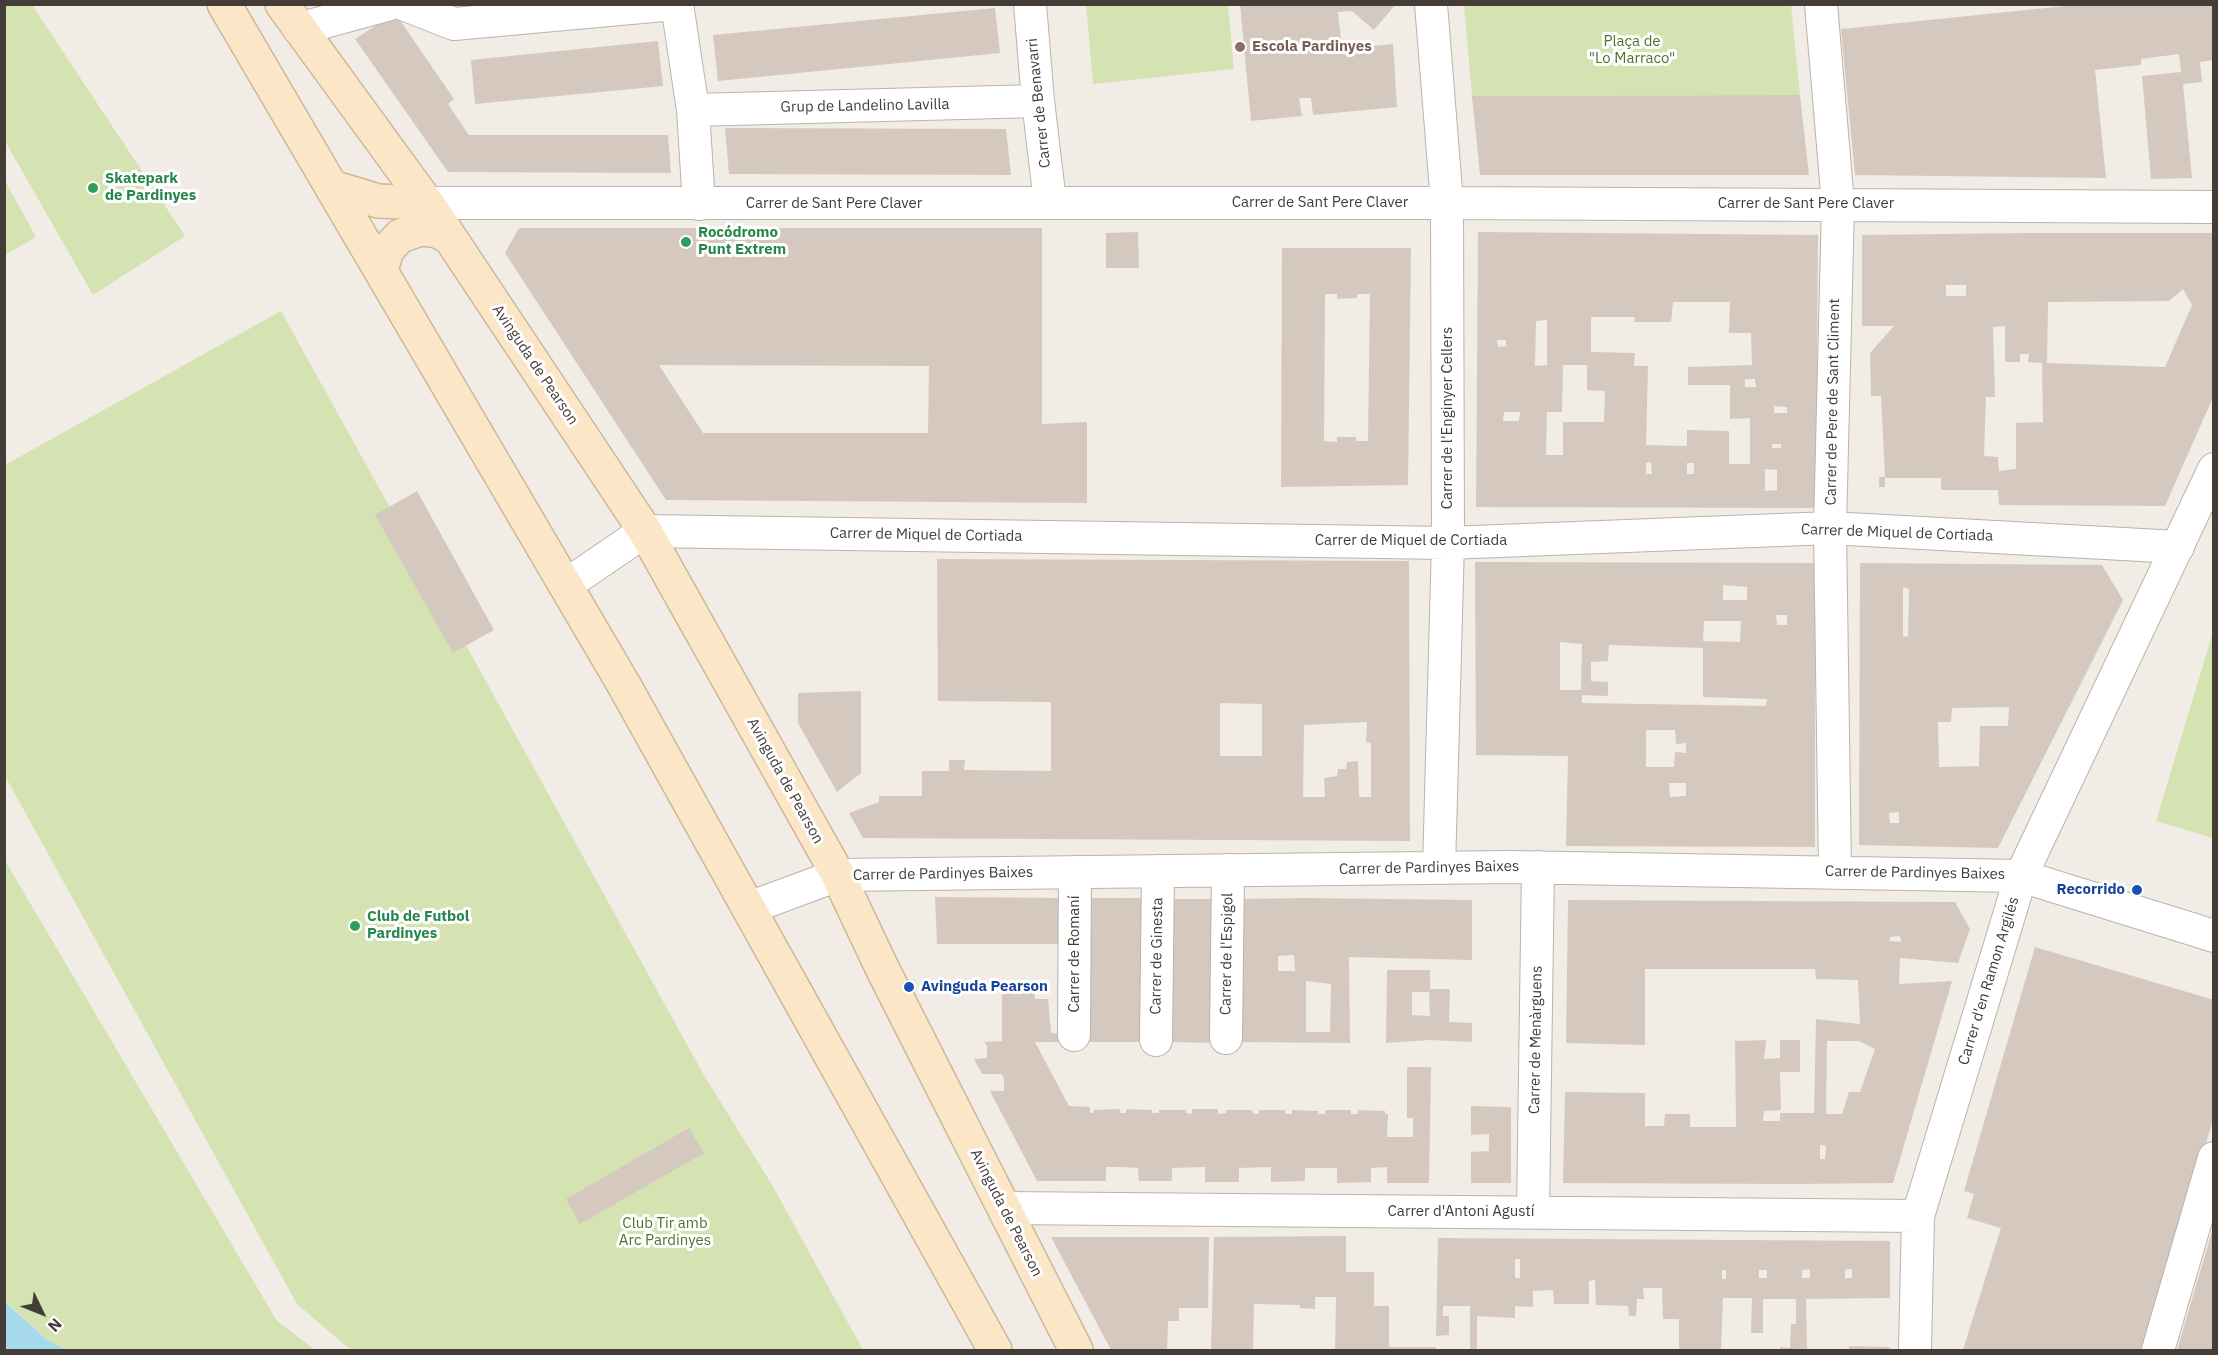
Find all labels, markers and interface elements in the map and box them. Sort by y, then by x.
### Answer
park label: Plaça de "Lo Marraco" [1589,33,1675,68]
street label: Carrer de Benavarri [1023,37,1055,169]
place label: Escola Pardinyes [1252,38,1372,56]
marker: Escola Pardinyes [1233,40,1247,54]
street label: Grup de Landelino Lavilla [780,96,950,116]
place label: Skatepark de Pardinyes [105,170,196,205]
marker: Skatepark de Pardinyes [86,181,100,195]
street label: Carrer de Sant Pere Claver [1232,194,1408,212]
street label: Carrer de Sant Pere Claver [746,195,922,213]
street label: Carrer de Sant Pere Claver [1718,195,1894,213]
place label: Rocódromo Punt Extrem [698,224,786,259]
marker: Rocódromo Punt Extrem [679,235,693,249]
street label: Carrer de Pere de Sant Climent [1822,298,1844,506]
street label: Avinguda de Pearson [488,302,582,428]
street label: Carrer de l'Enginyer Cellers [1439,327,1457,509]
street label: Carrer de Miquel de Cortiada [1800,521,1994,545]
street label: Carrer de Miquel de Cortiada [830,524,1022,546]
street label: Carrer de Miquel de Cortiada [1315,532,1507,550]
street label: Avinguda de Pearson [743,715,827,847]
street label: Carrer de Pardinyes Baixes [1339,857,1519,879]
street label: Carrer de Pardinyes Baixes [1825,862,2005,884]
street label: Carrer de Pardinyes Baixes [853,863,1033,885]
place label: Recorrido [2057,881,2125,899]
marker: Recorrido [2130,883,2144,897]
street label: Carrer de l'Espigol [1217,893,1237,1015]
street label: Carrer de Romaní [1066,895,1084,1013]
street label: Carrer d'en Ramon Argilés [1955,895,2023,1067]
street label: Carrer de Ginesta [1147,897,1167,1015]
place label: Club de Futbol Pardinyes [367,908,469,943]
marker: Club de Futbol Pardinyes [348,919,362,933]
street label: Carrer de Menàrguens [1526,966,1546,1114]
place label: Avinguda Pearson [921,978,1048,996]
marker: Avinguda Pearson [902,980,916,994]
street label: Avinguda de Pearson [966,1146,1046,1280]
street label: Carrer d'Antoni Agustí [1388,1203,1534,1221]
park label: Club Tir amb Arc Pardinyes [619,1215,711,1250]
north arrow [12,1283,72,1343]
text: N [44,1314,66,1336]

